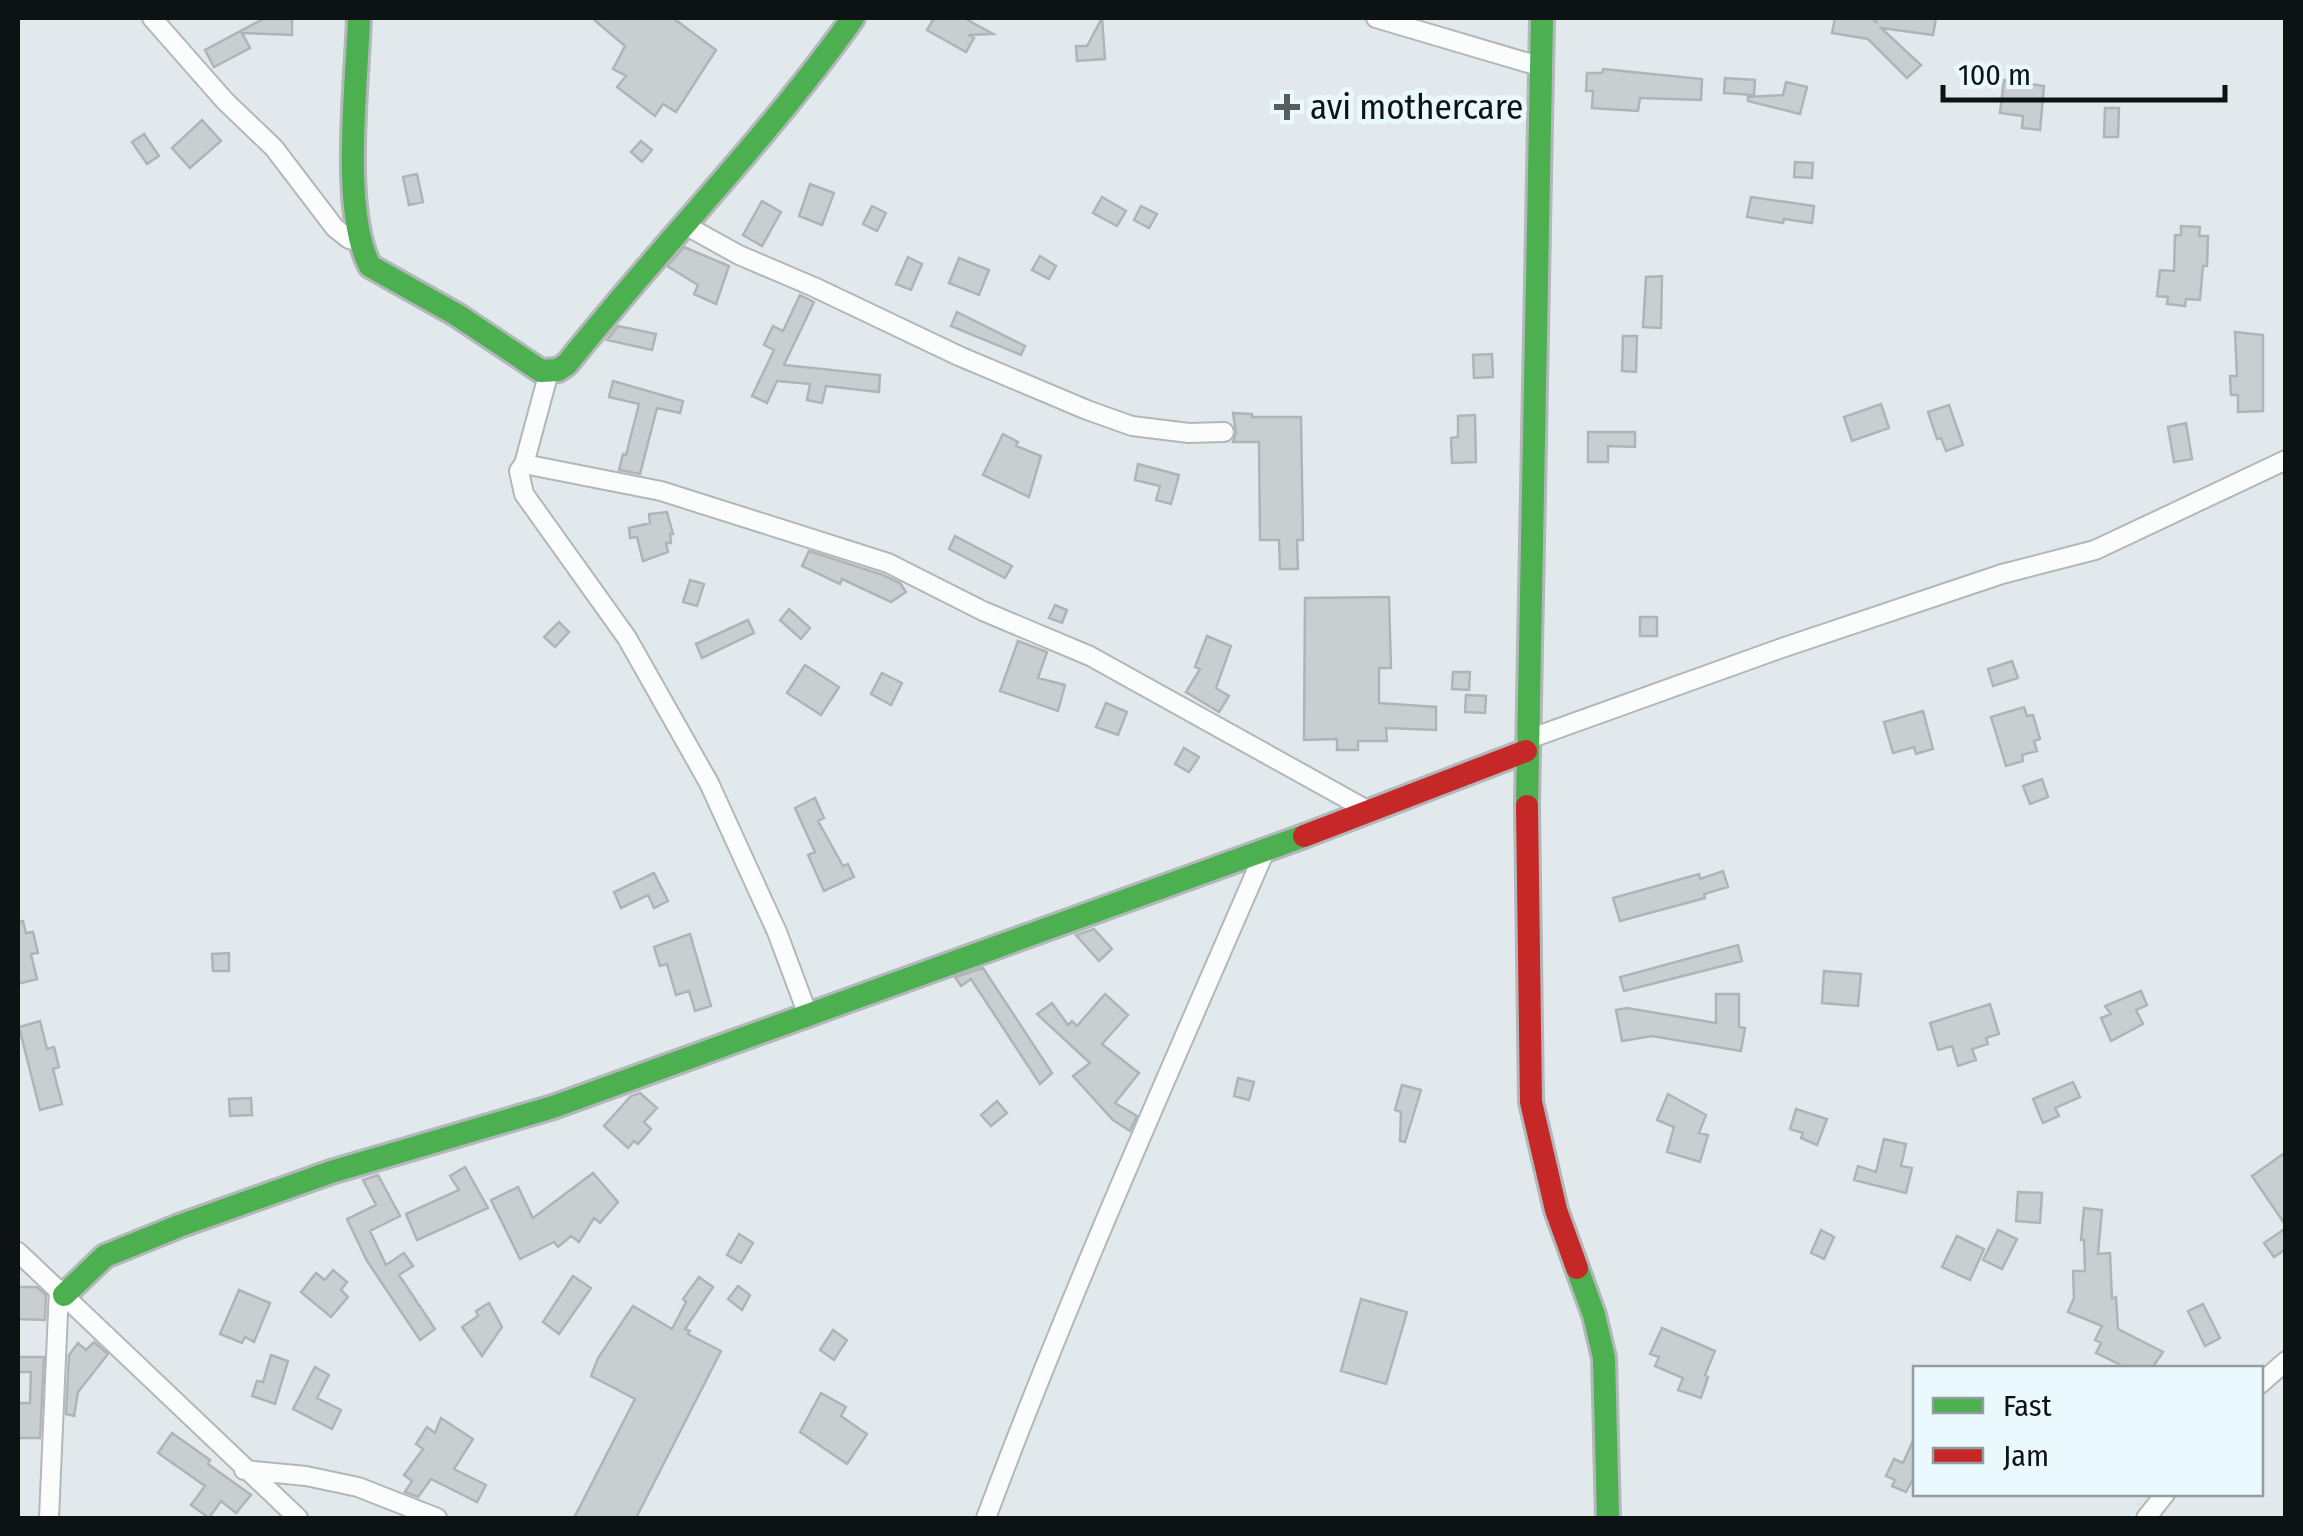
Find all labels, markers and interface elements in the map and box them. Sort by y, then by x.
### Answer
scale bar [1943,40,2226,102]
text: 100 m [1958,57,2031,93]
place label: avi mothercare [1310,86,1523,128]
marker: avi mothercare [1274,94,1300,120]
legend [1913,1366,2263,1496]
text: Fast [2003,1388,2052,1424]
text: Jam [2003,1438,2049,1474]

